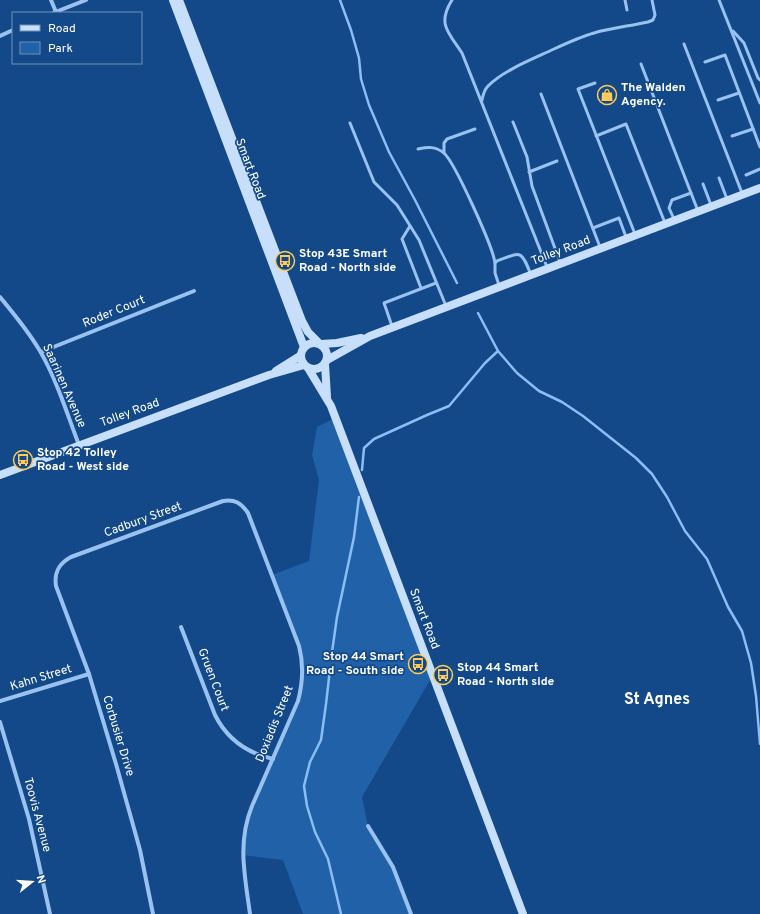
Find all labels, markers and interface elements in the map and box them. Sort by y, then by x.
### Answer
legend [12,12,142,64]
text: Road [48,21,76,37]
text: Park [48,41,73,57]
place label: The Walden Agency. [621,80,686,110]
shop icon: The Walden Agency. [596,84,618,106]
street label: Smart Road [231,136,269,202]
street label: Tolley Road [529,232,593,270]
place label: Stop 43E Smart Road - North side [299,246,397,276]
bus stop icon: Stop 43E Smart Road - North side [274,250,296,272]
street label: Roder Court [80,292,148,332]
street label: Saarinen Avenue [38,341,90,431]
street label: Tolley Road [98,395,162,431]
place label: Stop 42 Tolley Road - West side [37,445,129,475]
bus stop icon: Stop 42 Tolley Road - West side [12,449,34,471]
street label: Cadbury Street [102,499,184,541]
street label: Smart Road [405,586,443,652]
street label: Gruen Court [194,646,232,714]
place label: Stop 44 Smart Road - South side [306,649,404,679]
bus stop icon: Stop 44 Smart Road - South side [407,653,429,675]
place label: Stop 44 Smart Road - North side [457,660,555,690]
street label: Kahn Street [8,661,74,695]
bus stop icon: Stop 44 Smart Road - North side [432,664,454,686]
street label: Doxiadis Street [252,683,298,765]
district label: St Agnes [624,690,690,710]
street label: Corbusier Drive [98,694,138,778]
street label: Toovis Avenue [19,776,55,854]
north arrow [12,862,52,902]
text: N [33,874,48,885]

